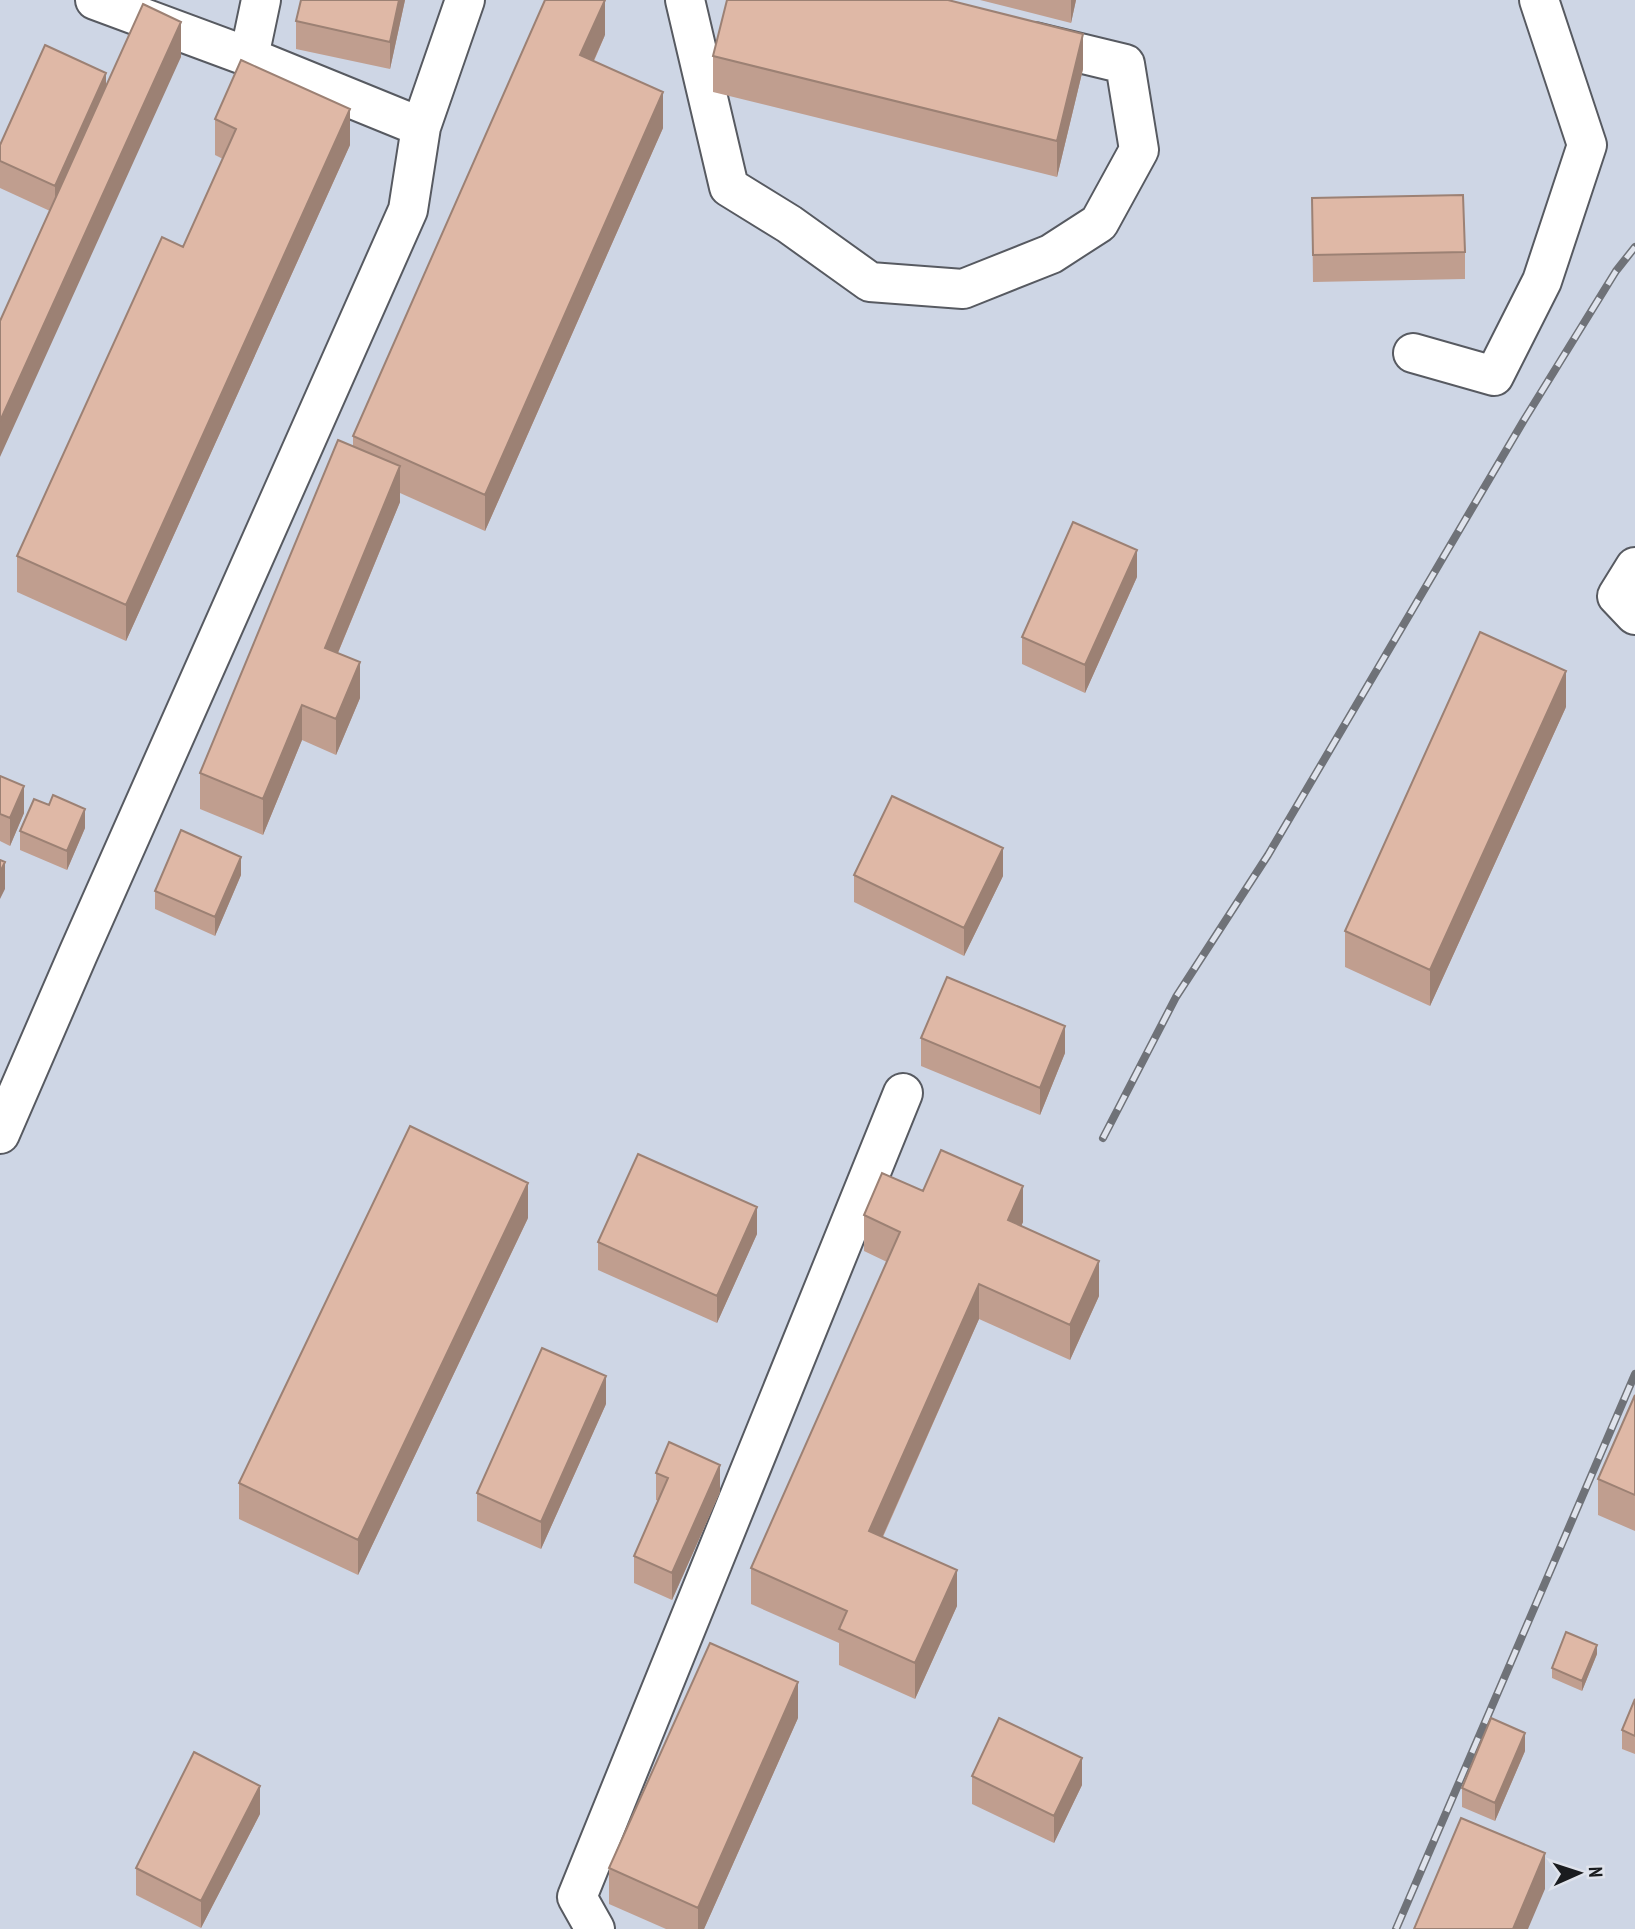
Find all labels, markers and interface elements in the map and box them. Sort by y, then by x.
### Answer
north arrow [1544,1838,1614,1908]
text: N [1584,1866,1608,1878]

